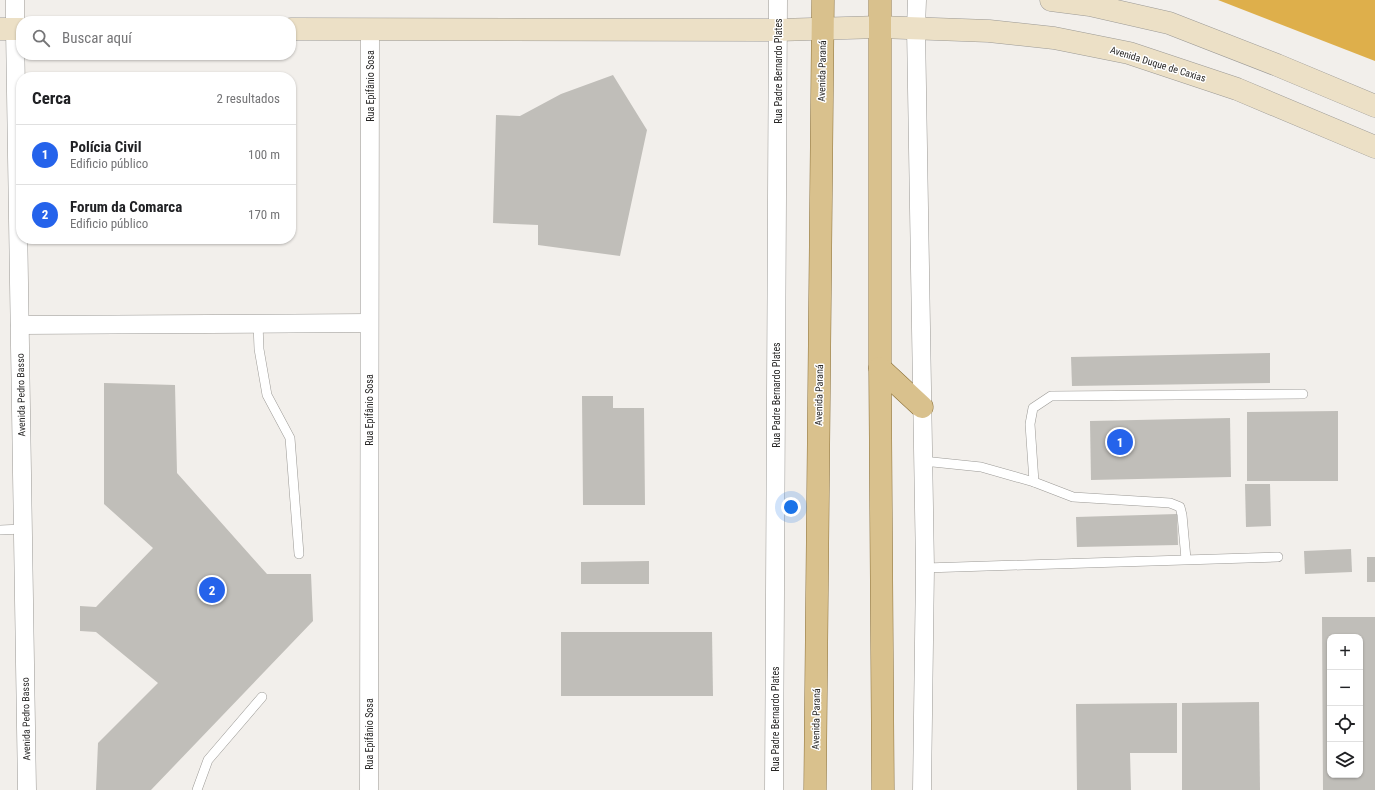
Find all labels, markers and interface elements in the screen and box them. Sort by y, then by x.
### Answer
search box [16,16,296,60]
street label: Rua Padre Bernardo Plates [773,18,784,124]
icon: search [30,27,52,49]
text: Buscar aquí [62,29,132,47]
street label: Avenida Paraná [816,40,828,102]
street label: Avenida Duque de Caxias [1109,44,1208,84]
street label: Rua Epifânio Sosa [365,50,376,122]
text: Cerca [32,88,71,108]
text: 2 resultados [216,91,280,106]
text: Polícia Civil [70,138,141,156]
text: 1 [42,147,48,162]
text: 100 m [248,147,280,162]
text: Edificio público [70,156,148,171]
text: Forum da Comarca [70,198,182,216]
text: 2 [42,207,48,222]
text: 170 m [248,207,280,222]
text: Edificio público [70,216,148,231]
street label: Rua Padre Bernardo Plates [771,342,782,448]
street label: Avenida Pedro Basso [15,353,27,437]
street label: Avenida Paraná [813,364,825,426]
street label: Rua Epifânio Sosa [364,374,375,446]
pin: 1 [1107,427,1133,457]
your location [781,497,801,517]
pin: 2 [199,575,225,605]
map controls [1327,634,1363,778]
button: + [1327,634,1363,670]
street label: Rua Padre Bernardo Plates [770,666,781,772]
button: − [1327,670,1363,706]
street label: Avenida Pedro Basso [20,677,32,761]
street label: Avenida Paraná [810,688,822,750]
street label: Rua Epifânio Sosa [364,698,375,770]
button: locate [1327,706,1363,742]
button: layers [1327,742,1363,778]

